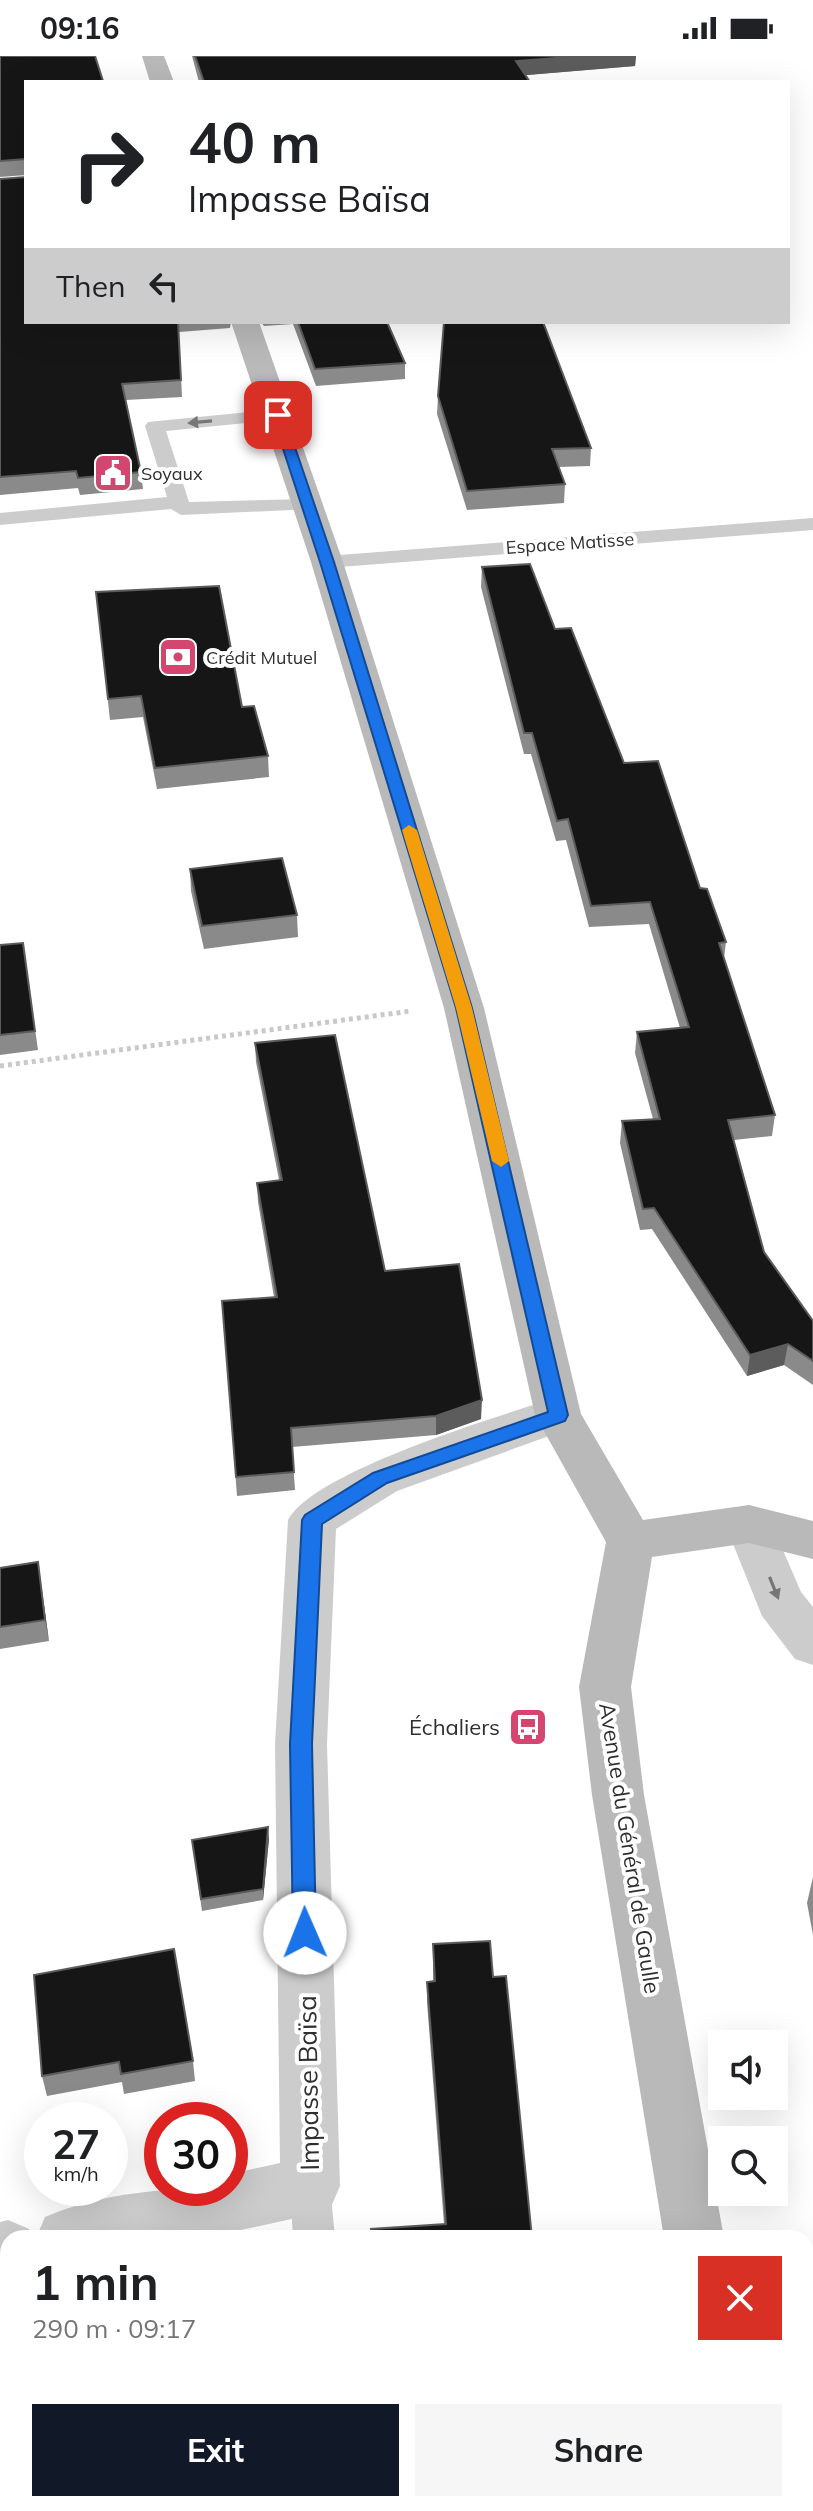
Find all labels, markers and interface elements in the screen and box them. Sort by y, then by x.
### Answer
text: 09:16 [40,9,119,47]
text: 40 m [188,107,321,177]
icon: right [56,112,160,216]
text: Impasse Baïsa [188,176,431,221]
icon: left [142,264,186,308]
text: Then [56,267,126,305]
pin [244,381,312,449]
icon: arrive [256,393,300,437]
one-way arrow [187,416,212,429]
public building icon: Soyaux [92,452,134,494]
place label: Soyaux [141,462,203,485]
street label: Espace Matisse [505,527,635,559]
bank icon: Crédit Mutuel [157,636,199,678]
place label: Crédit Mutuel [206,646,317,669]
one-way arrow [768,1576,781,1600]
street label: Avenue du Général de Gaulle [593,1700,667,1996]
bus stop icon: Échaliers [507,1706,549,1748]
place label: Échaliers [409,1713,500,1741]
position arrow [263,1891,347,1975]
street label: Impasse Baïsa [290,1995,326,2171]
map controls [708,2030,788,2206]
button: sound [708,2030,788,2110]
speed limit sign: 30 [144,2102,248,2206]
text: 27 [52,2119,100,2169]
button: search [708,2126,788,2206]
text: km/h [53,2161,99,2186]
text: 1 min [32,2252,159,2312]
button: close [698,2256,782,2340]
text: 290 m · 09:17 [32,2312,196,2345]
button: Exit [32,2404,399,2496]
button: Share [415,2404,782,2496]

